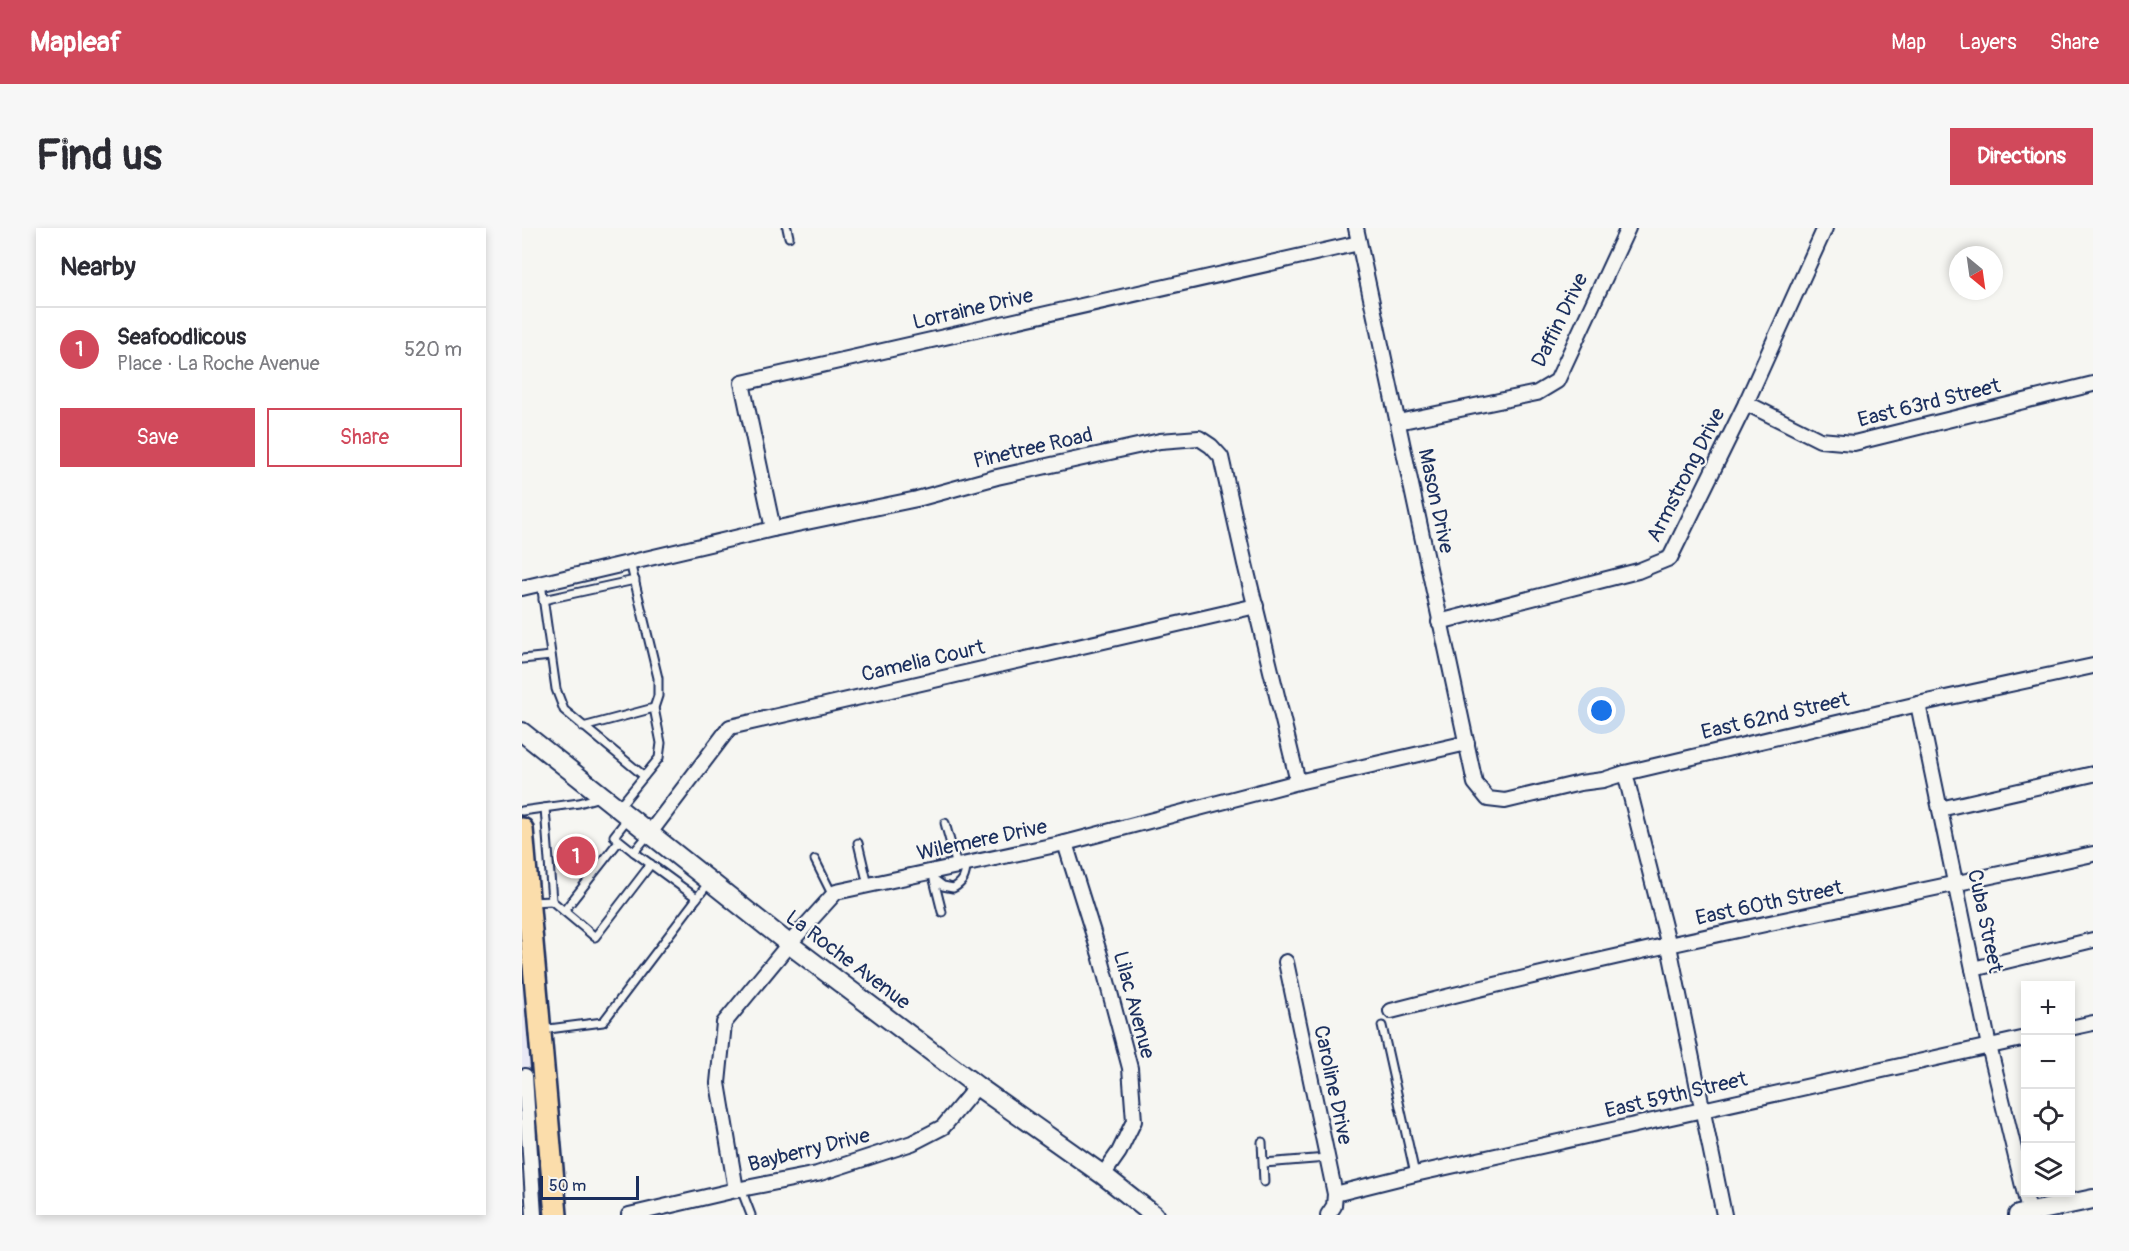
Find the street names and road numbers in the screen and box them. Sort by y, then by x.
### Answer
street label: Daffin Drive [1526,268,1595,372]
street label: Lorraine Drive [910,282,1037,336]
street label: East 63rd Street [1855,372,2004,434]
street label: Armstrong Drive [1641,403,1732,547]
street label: Pinetree Road [971,421,1095,475]
street label: Mason Drive [1412,446,1460,557]
street label: Camelia Court [859,634,988,688]
street label: East 62nd Street [1699,686,1852,746]
street label: Wilemere Drive [914,813,1050,867]
street label: Cuba Street [1961,867,2009,976]
street label: East 60th Street [1693,874,1845,932]
street label: La Roche Avenue [780,904,916,1016]
street label: Lilac Avenue [1107,948,1161,1062]
street label: Caroline Drive [1307,1023,1359,1148]
street label: East 59th Street [1602,1065,1750,1124]
street label: Bayberry Drive [745,1122,873,1178]

